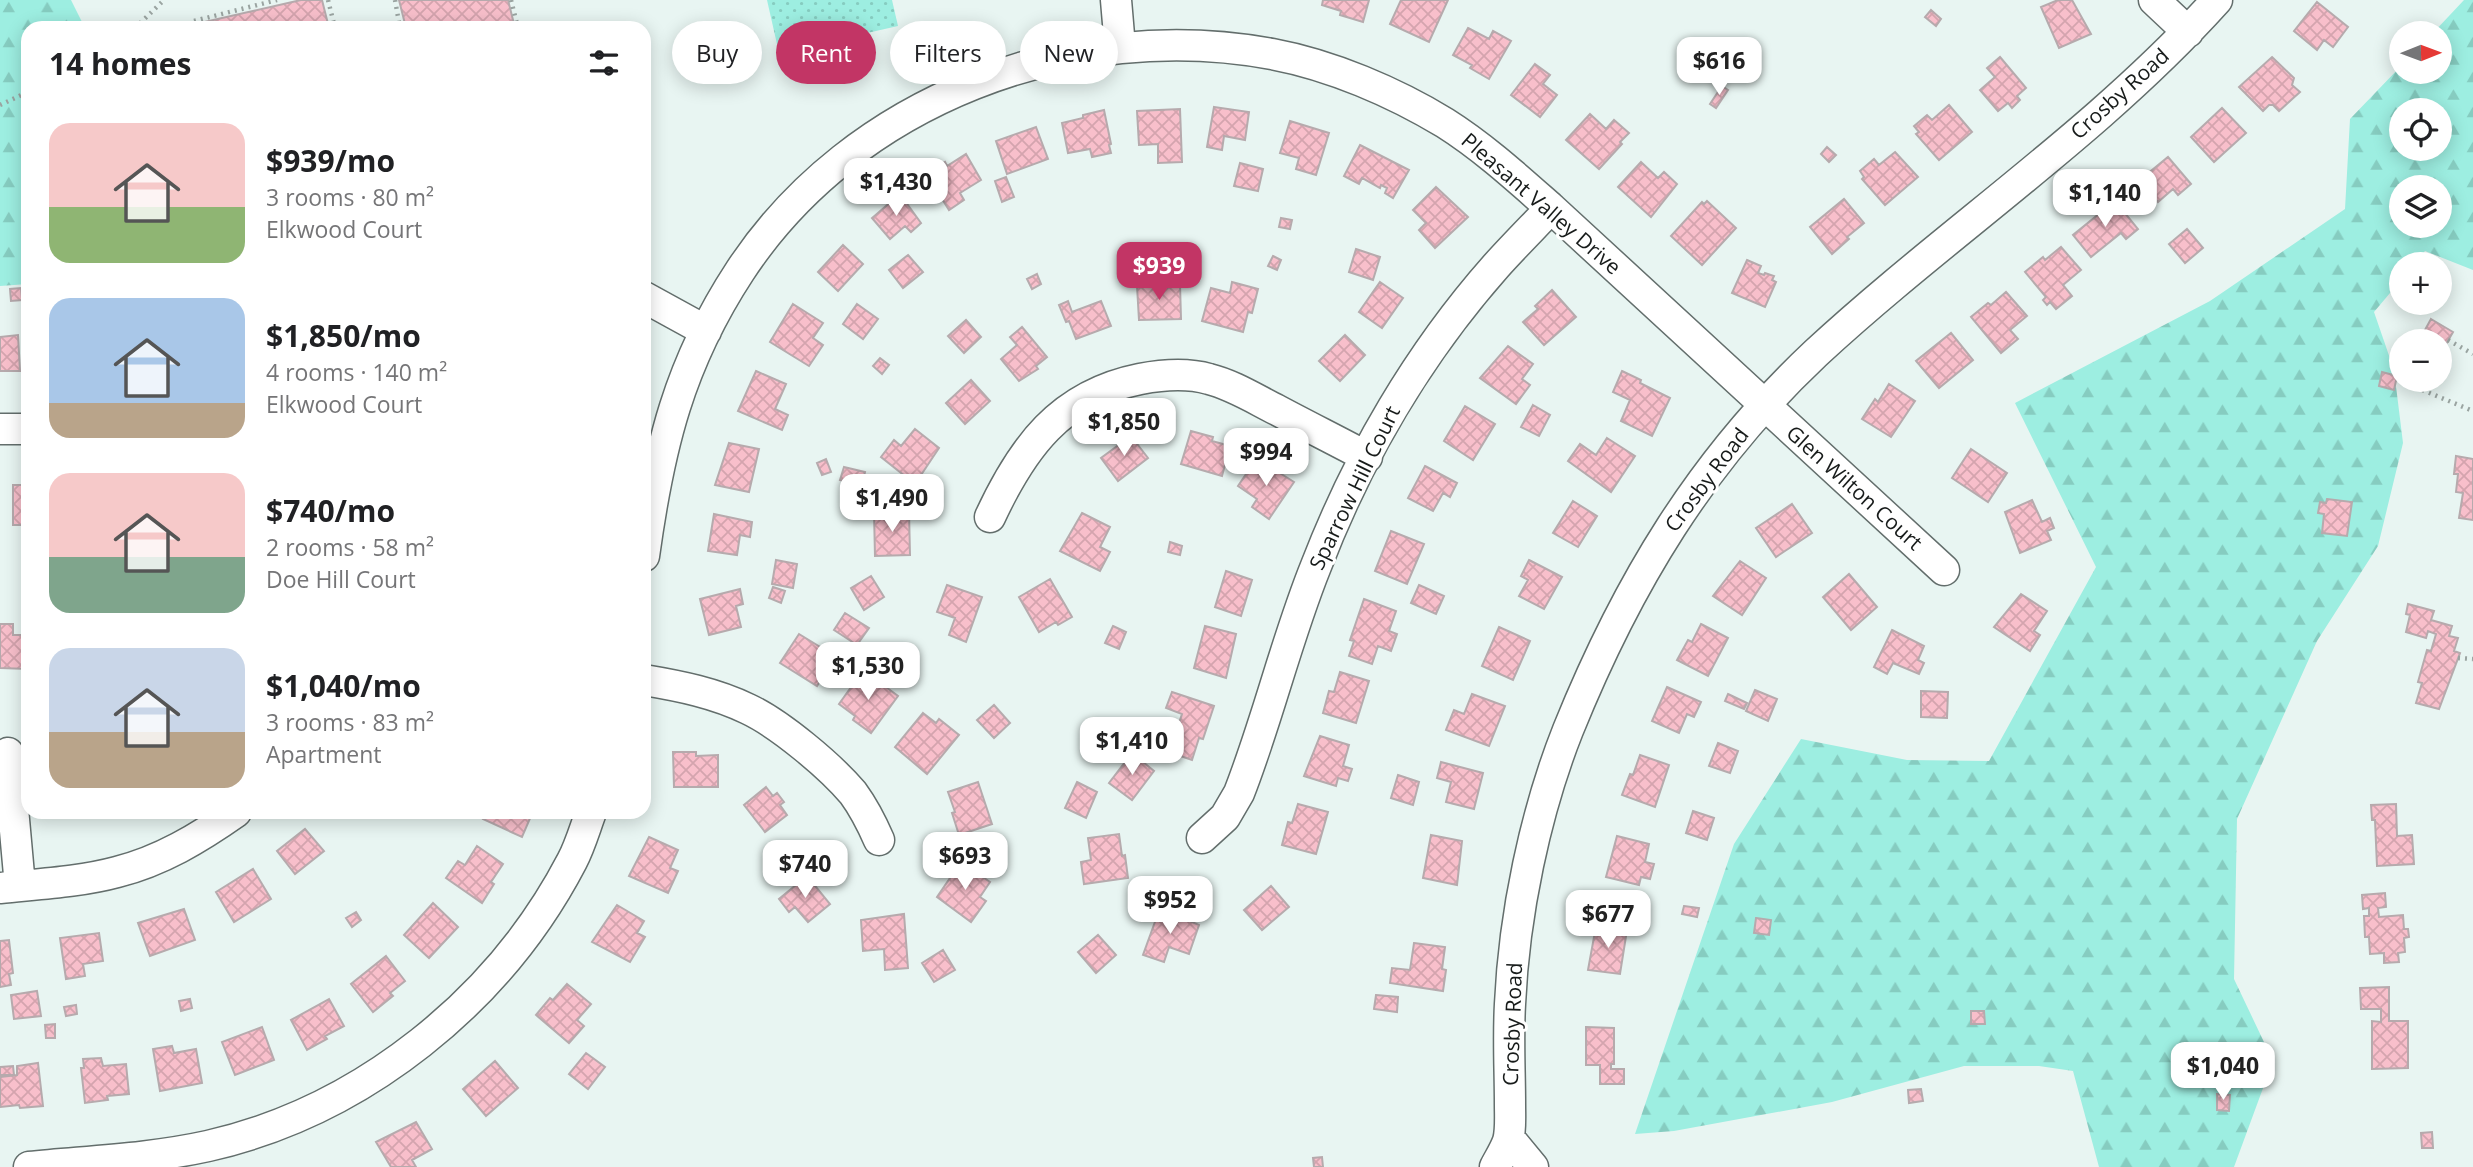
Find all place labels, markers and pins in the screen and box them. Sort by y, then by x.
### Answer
pin: $616 [1678,38,1760,97]
pin: $1,430 [839,158,953,218]
pin: $1,140 [2048,170,2162,229]
pin: $939 [1118,243,1200,302]
pin: $1,850 [1067,398,1181,458]
pin: $994 [1225,428,1307,488]
pin: $1,490 [835,475,949,534]
pin: $1,530 [811,642,925,702]
pin: $1,410 [1075,718,1189,777]
pin: $693 [924,832,1006,892]
pin: $740 [764,841,846,900]
pin: $952 [1129,876,1211,936]
pin: $677 [1567,890,1649,950]
pin: $1,040 [2166,1042,2280,1102]

